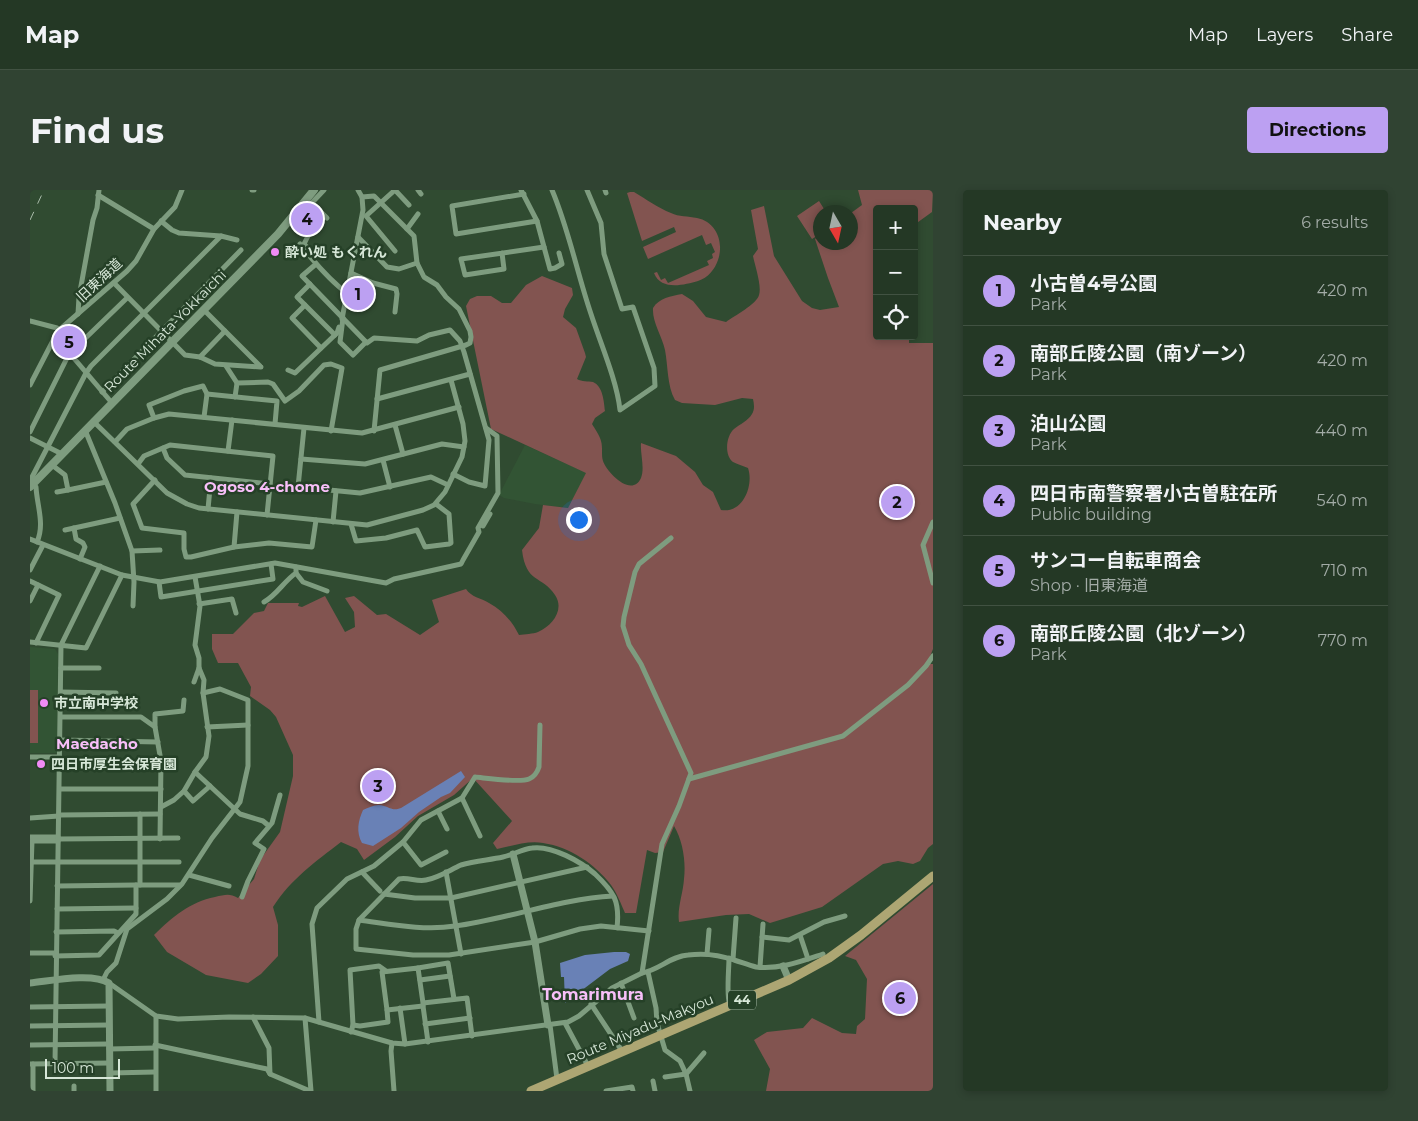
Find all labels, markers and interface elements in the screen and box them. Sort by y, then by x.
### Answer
text: Map [25,20,79,49]
text: Map [1188,24,1228,46]
text: Layers [1256,24,1313,46]
text: Share [1341,24,1393,46]
button: Directions [1247,107,1388,153]
text: Find us [30,109,164,152]
pin: 4 [291,200,323,238]
north arrow [813,205,858,250]
map controls [873,205,918,340]
button: + [873,205,918,250]
text: Nearby [983,210,1062,235]
text: 6 results [1301,213,1368,232]
place label: 酔い処 もくれん [285,243,387,261]
marker: 酔い処 もくれん [269,246,281,258]
button: − [873,250,918,295]
street label: 旧東海道 [72,254,126,306]
street label: Route Mihata-Yokkaichi [100,266,230,396]
text: 小古曽4号公園 [1030,272,1157,295]
pin: 1 [342,275,374,313]
text: 1 [996,281,1002,300]
text: 420 m [1317,281,1368,300]
button: locate [873,295,918,340]
text: Park [1030,295,1067,314]
pin: 5 [53,323,85,361]
text: 南部丘陵公園（南ゾーン） [1030,342,1257,365]
text: 2 [994,351,1004,370]
text: 420 m [1317,351,1368,370]
text: Park [1030,365,1067,384]
text: 泊山公園 [1030,412,1106,435]
text: 3 [994,421,1004,440]
text: 440 m [1315,421,1368,440]
text: Park [1030,435,1067,454]
district label: Ogoso 4-chome [204,477,330,496]
text: 四日市南警察署小古曽駐在所 [1030,482,1277,505]
pin: 2 [881,483,913,521]
text: 4 [993,491,1005,510]
text: 540 m [1317,491,1368,510]
text: Public building [1030,505,1152,524]
your location [566,507,592,533]
text: サンコー自転車商会 [1030,549,1201,572]
text: 5 [994,561,1004,580]
text: 710 m [1321,561,1368,580]
text: Shop · 旧東海道 [1030,576,1148,595]
text: 南部丘陵公園（北ゾーン） [1030,622,1257,645]
text: 6 [994,631,1004,650]
text: 770 m [1318,631,1368,650]
text: Park [1030,645,1067,664]
place label: 市立南中学校 [54,694,138,712]
marker: 市立南中学校 [38,697,50,709]
district label: Maedacho [56,734,138,753]
place label: 四日市厚生会保育園 [51,755,177,773]
marker: 四日市厚生会保育園 [35,758,47,770]
pin: 3 [362,767,394,805]
pin: 6 [884,979,916,1017]
district label: Tomarimura [542,985,644,1004]
street label: Route Miyadu-Makyou [564,990,716,1068]
road number: 44 [728,990,756,1010]
scale bar [45,1056,120,1079]
text: 100 m [52,1059,94,1077]

